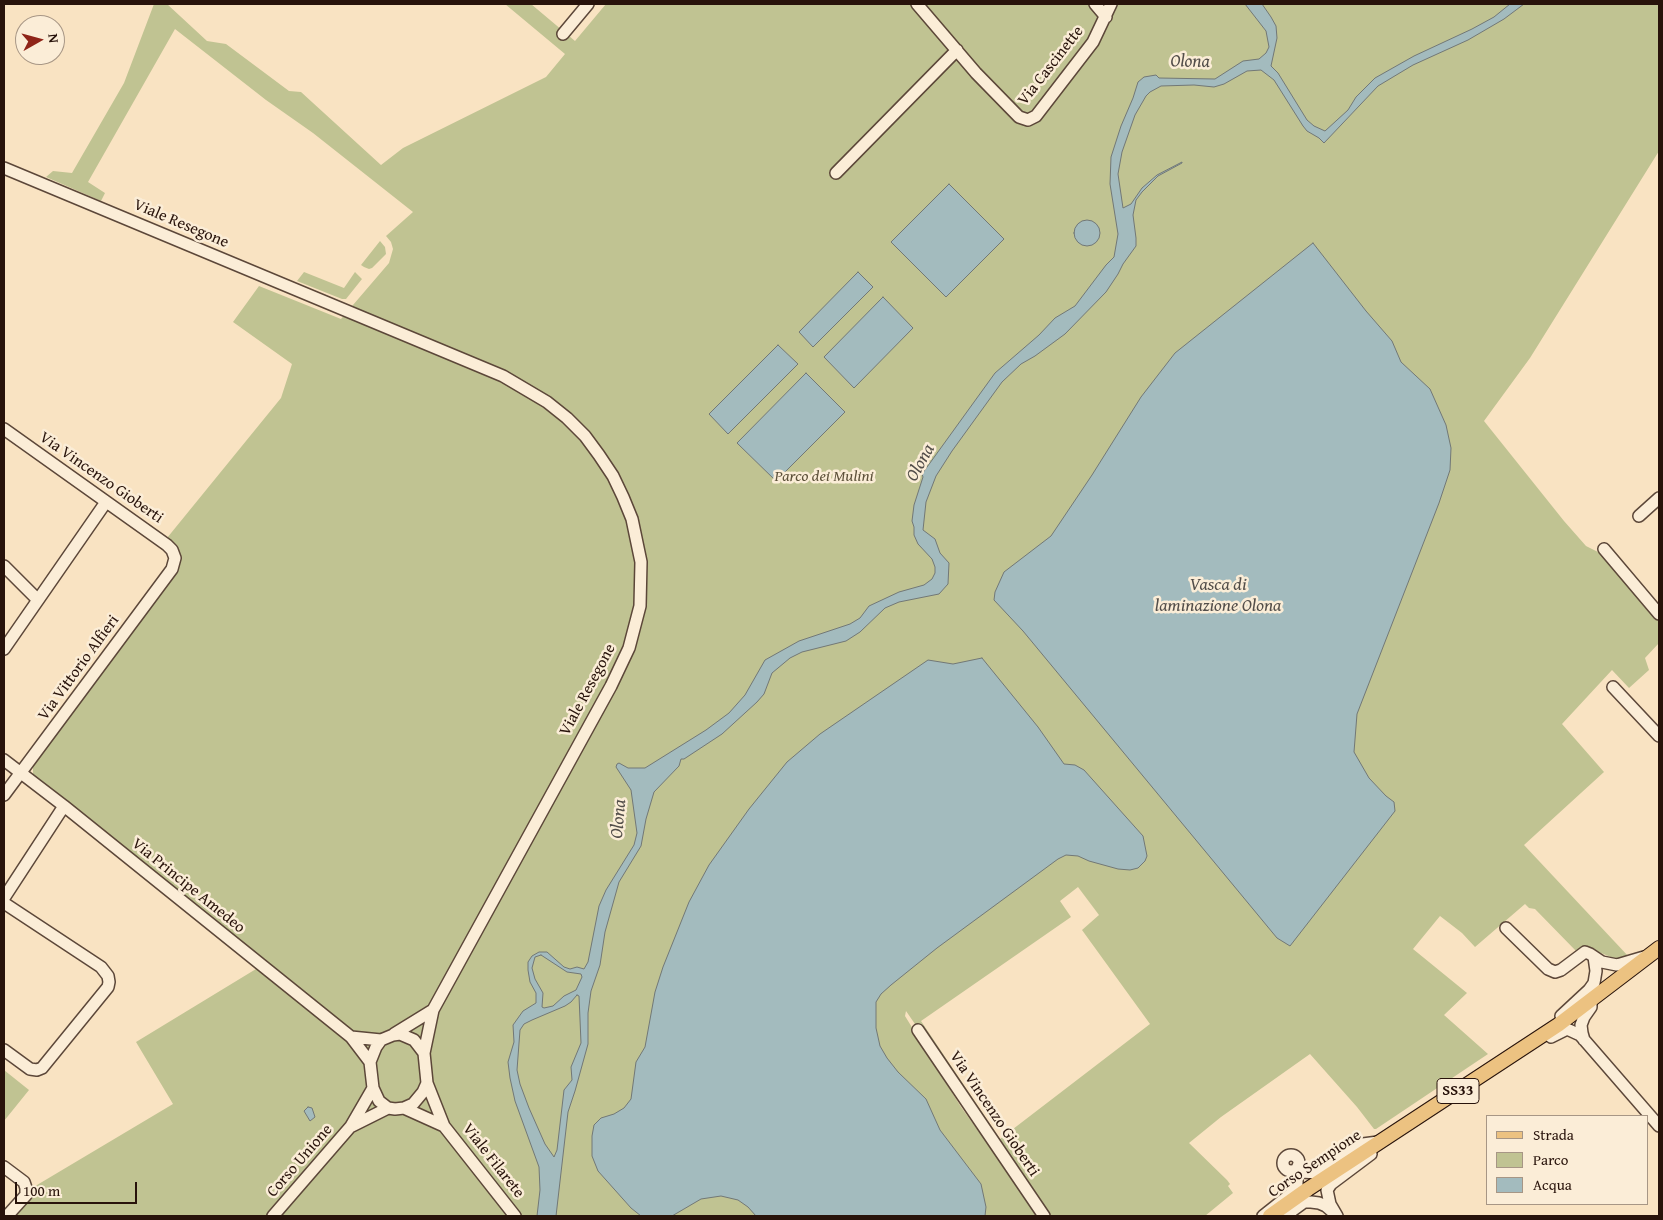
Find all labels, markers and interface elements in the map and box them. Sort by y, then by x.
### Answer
north arrow [15,15,65,65]
street label: Via Cascinette [1014,22,1088,110]
text: N [43,32,64,44]
water label: Olona [1170,51,1210,73]
street label: Viale Resegone [131,195,231,253]
street label: Via Vincenzo Gioberti [35,428,167,528]
water label: Olona [902,440,940,486]
park label: Parco dei Mulini [774,467,874,487]
water label: Vasca di laminazione Olona [1155,574,1281,616]
street label: Via Vittorio Alfieri [34,612,124,724]
street label: Viale Resegone [556,641,620,739]
water label: Olona [607,798,631,840]
street label: Via Principe Amedeo [127,834,249,938]
street label: Via Vincenzo Gioberti [945,1048,1043,1180]
road number: SS33 [1437,1078,1479,1104]
legend [1486,1115,1648,1205]
street label: Viale Filarete [458,1120,528,1202]
street label: Corso Unione [263,1121,337,1201]
text: Strada [1533,1124,1574,1145]
street label: Corso Sempione [1265,1126,1365,1202]
text: Parco [1533,1149,1568,1170]
scale bar [18,1172,140,1204]
text: Acqua [1533,1174,1572,1195]
text: 100 m [23,1180,60,1201]

